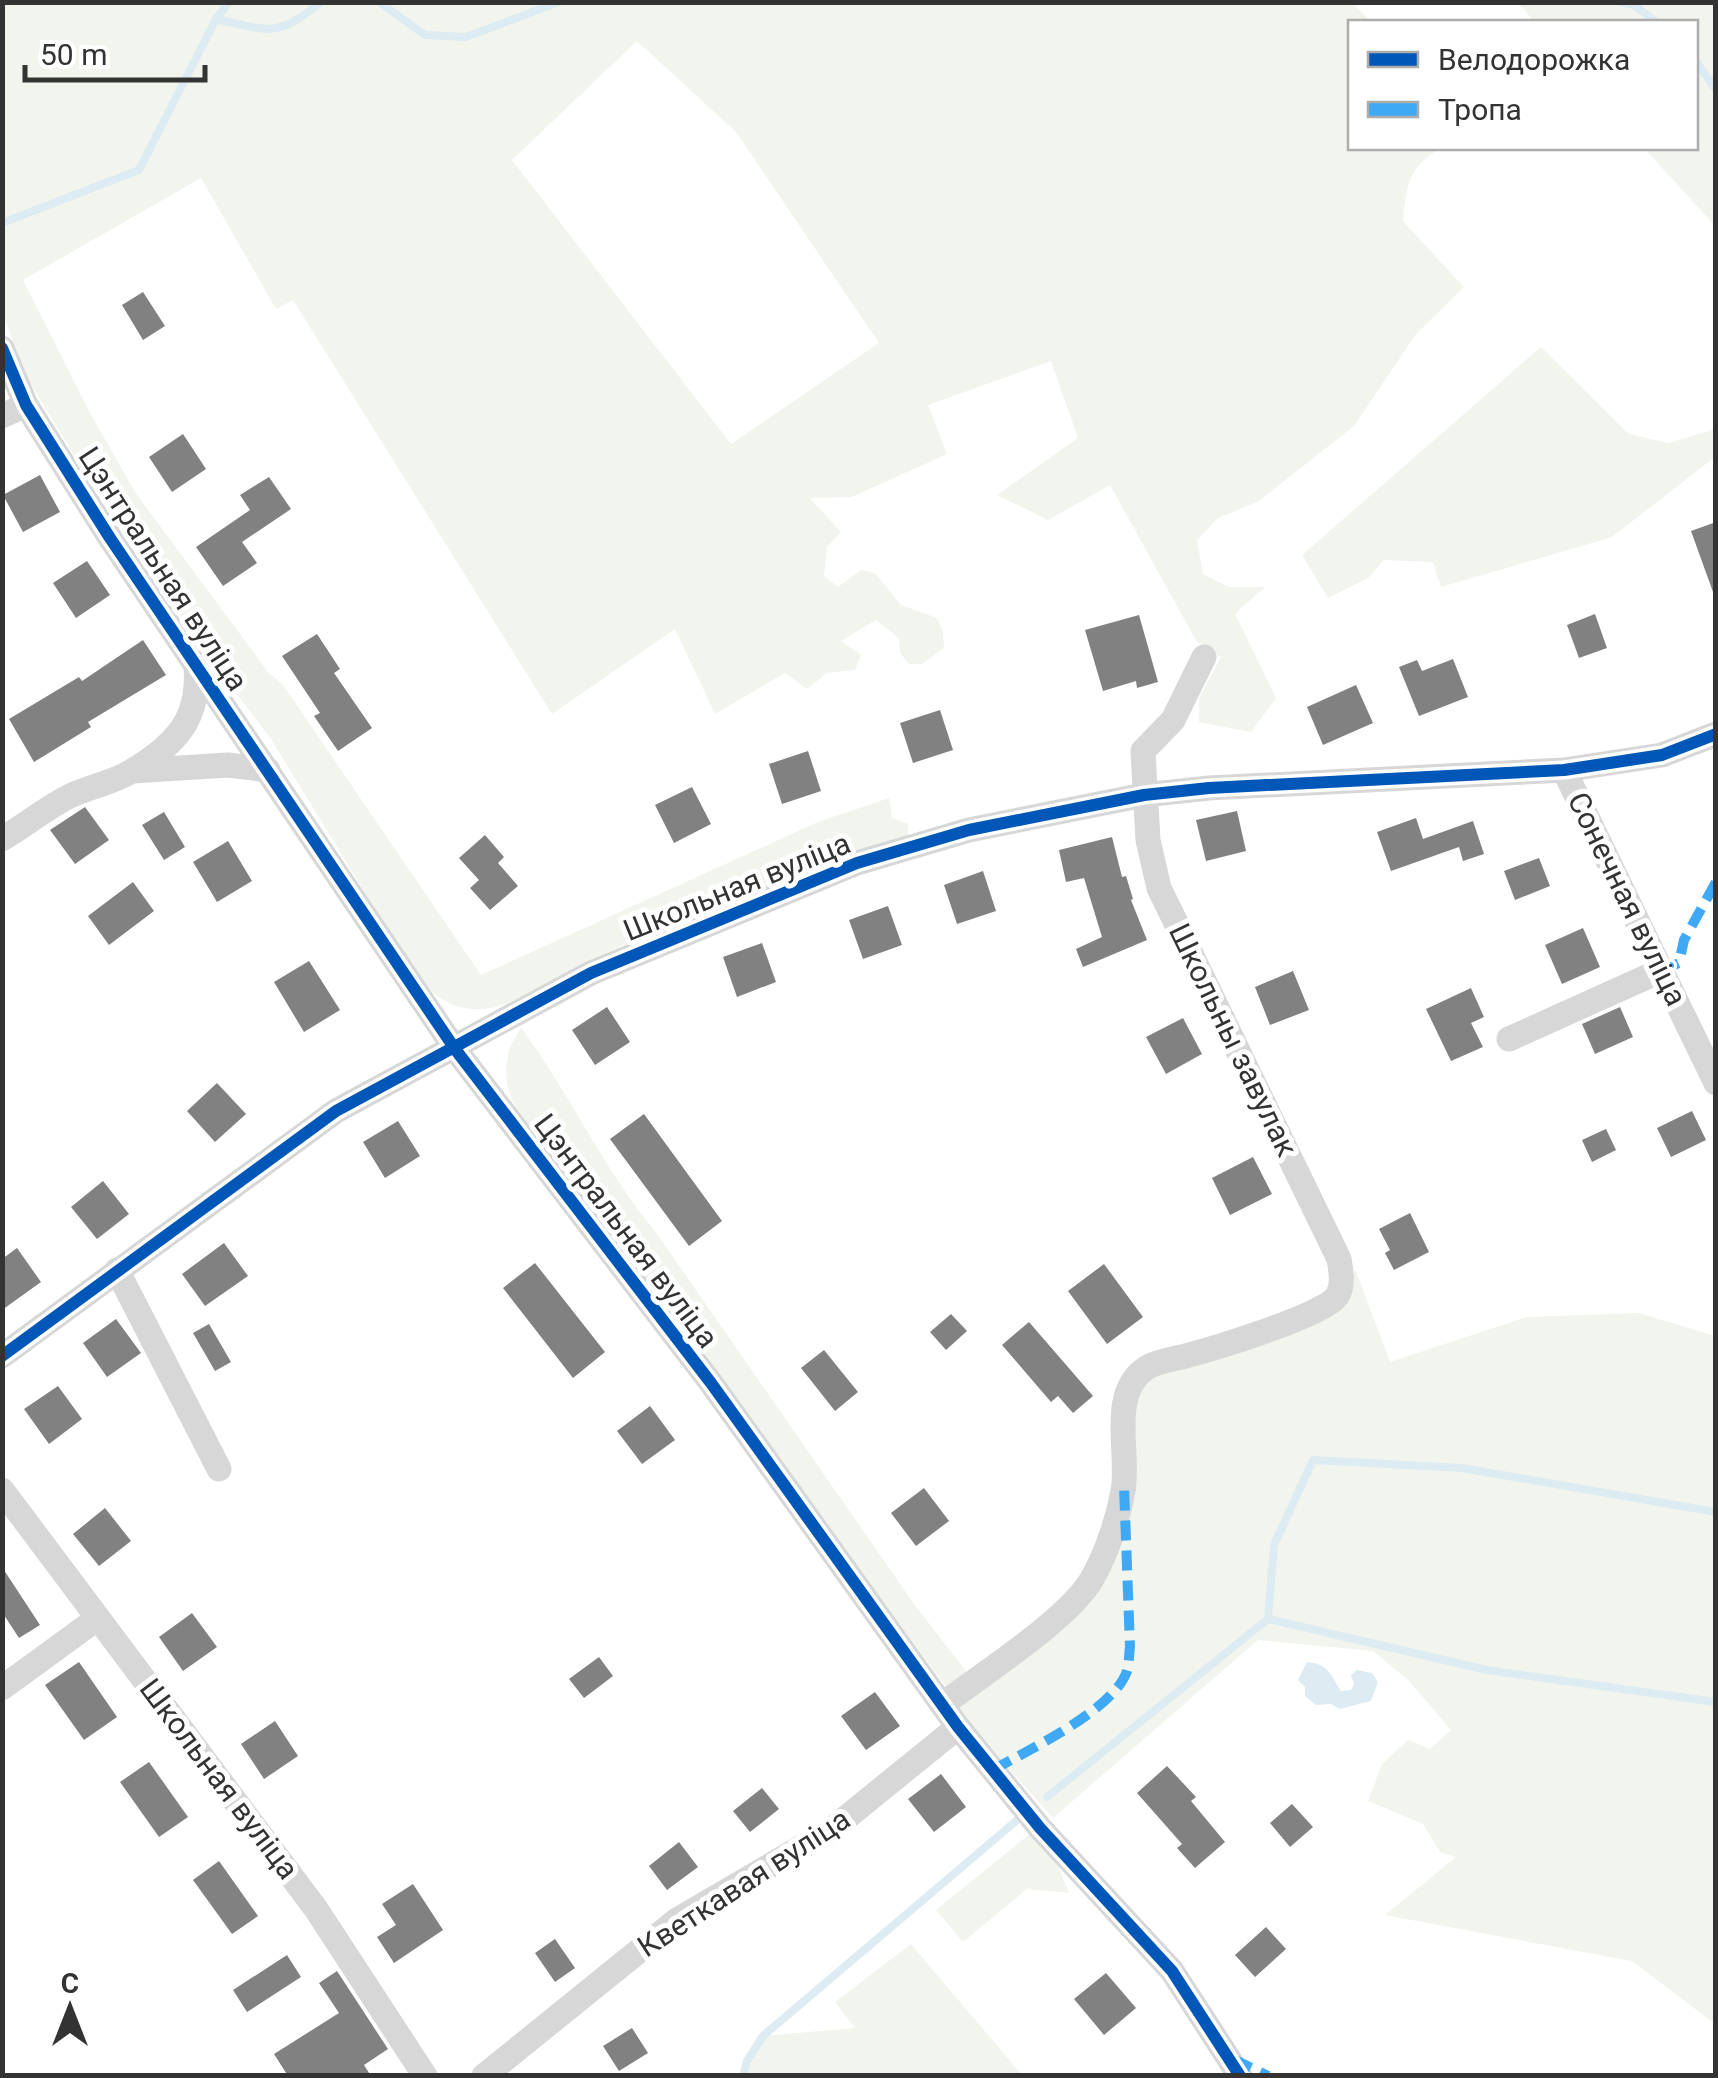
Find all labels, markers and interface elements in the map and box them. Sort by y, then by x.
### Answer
scale bar [25,20,205,82]
legend [1348,20,1698,150]
text: 50 m [40,37,107,72]
text: Велодорожка [1438,42,1630,77]
text: Тропа [1438,92,1522,127]
street label: Цэнтральная вуліца [72,440,255,697]
street label: Сонечная вуліца [1561,786,1694,1011]
street label: Школьная вуліца [618,825,855,948]
street label: Школьны завулак [1162,918,1305,1162]
street label: Цэнтральная вуліца [527,1107,726,1354]
street label: Школьная вуліца [133,1672,306,1886]
street label: Кветкавая вуліца [631,1801,856,1964]
north arrow [20,1958,120,2058]
text: С [61,1967,79,2000]

